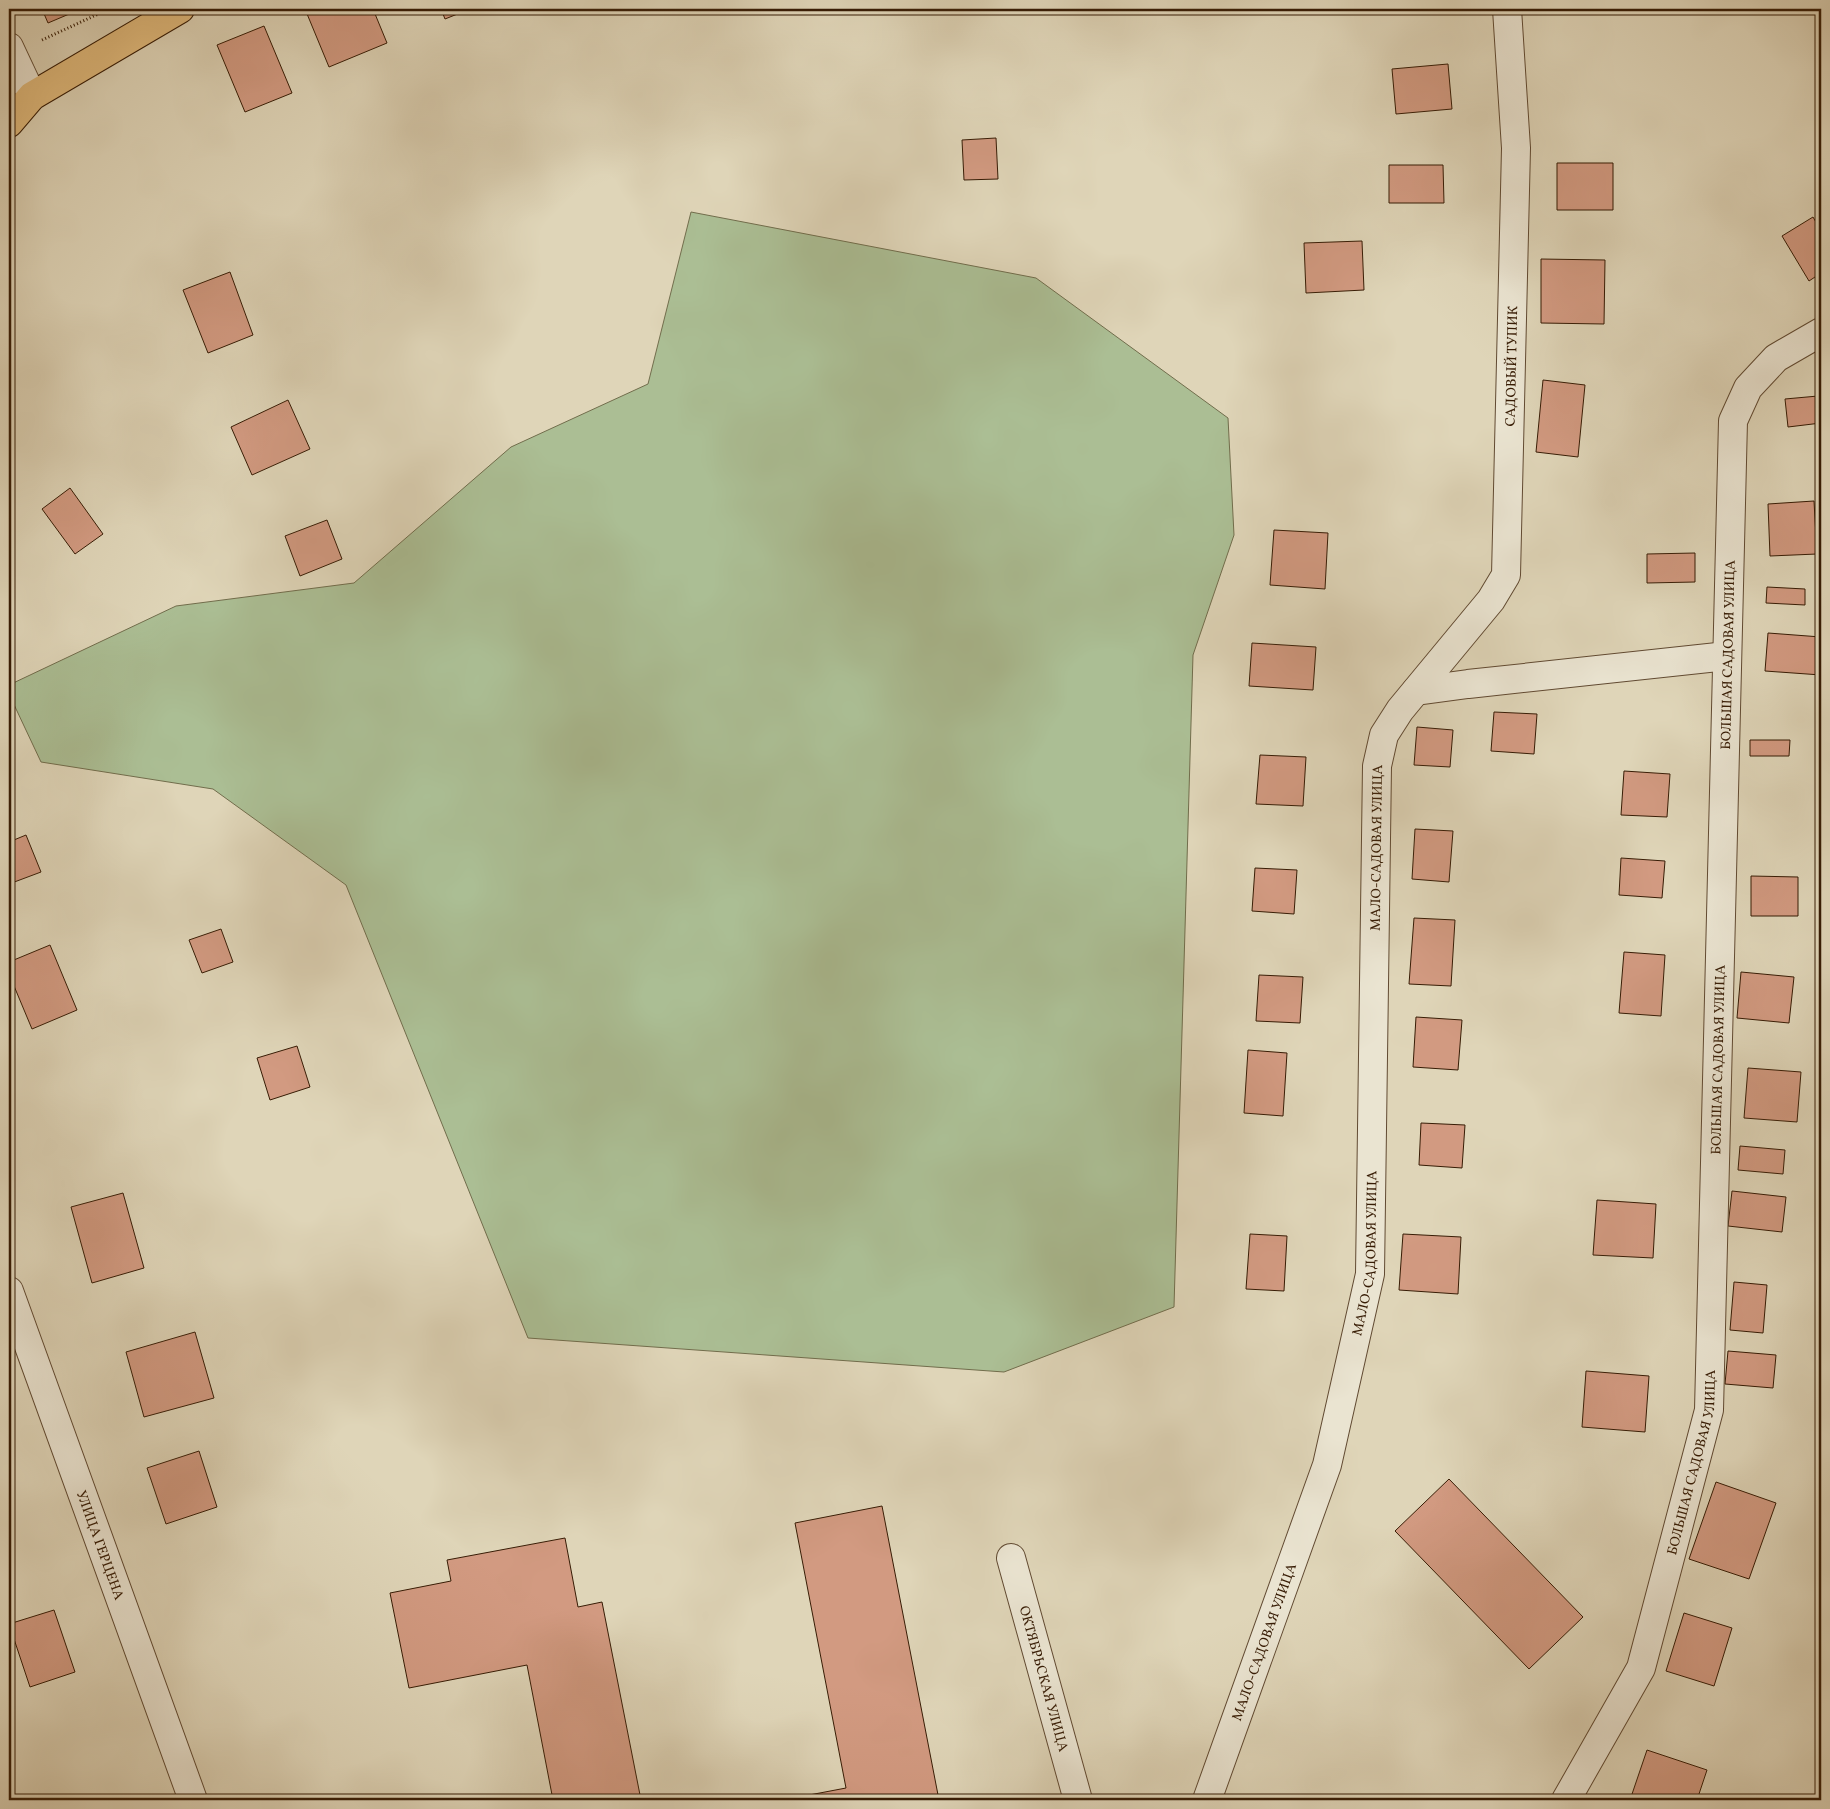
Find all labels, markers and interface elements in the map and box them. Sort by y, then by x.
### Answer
street label: САДОВЫЙ ТУПИК [1501,305,1523,427]
street label: БОЛЬШАЯ САДОВАЯ УЛИЦА [1717,560,1741,750]
street label: МАЛО-САДОВАЯ УЛИЦА [1367,764,1388,931]
street label: БОЛЬШАЯ САДОВАЯ УЛИЦА [1707,965,1731,1155]
street label: МАЛО-САДОВАЯ УЛИЦА [1348,1170,1382,1338]
street label: БОЛЬШАЯ САДОВАЯ УЛИЦА [1663,1369,1721,1557]
street label: УЛИЦА ГЕРЦЕНА [71,1488,128,1603]
street label: МАЛО-САДОВАЯ УЛИЦА [1228,1561,1302,1724]
street label: ОКТЯБРЬСКАЯ УЛИЦА [1014,1604,1072,1754]

